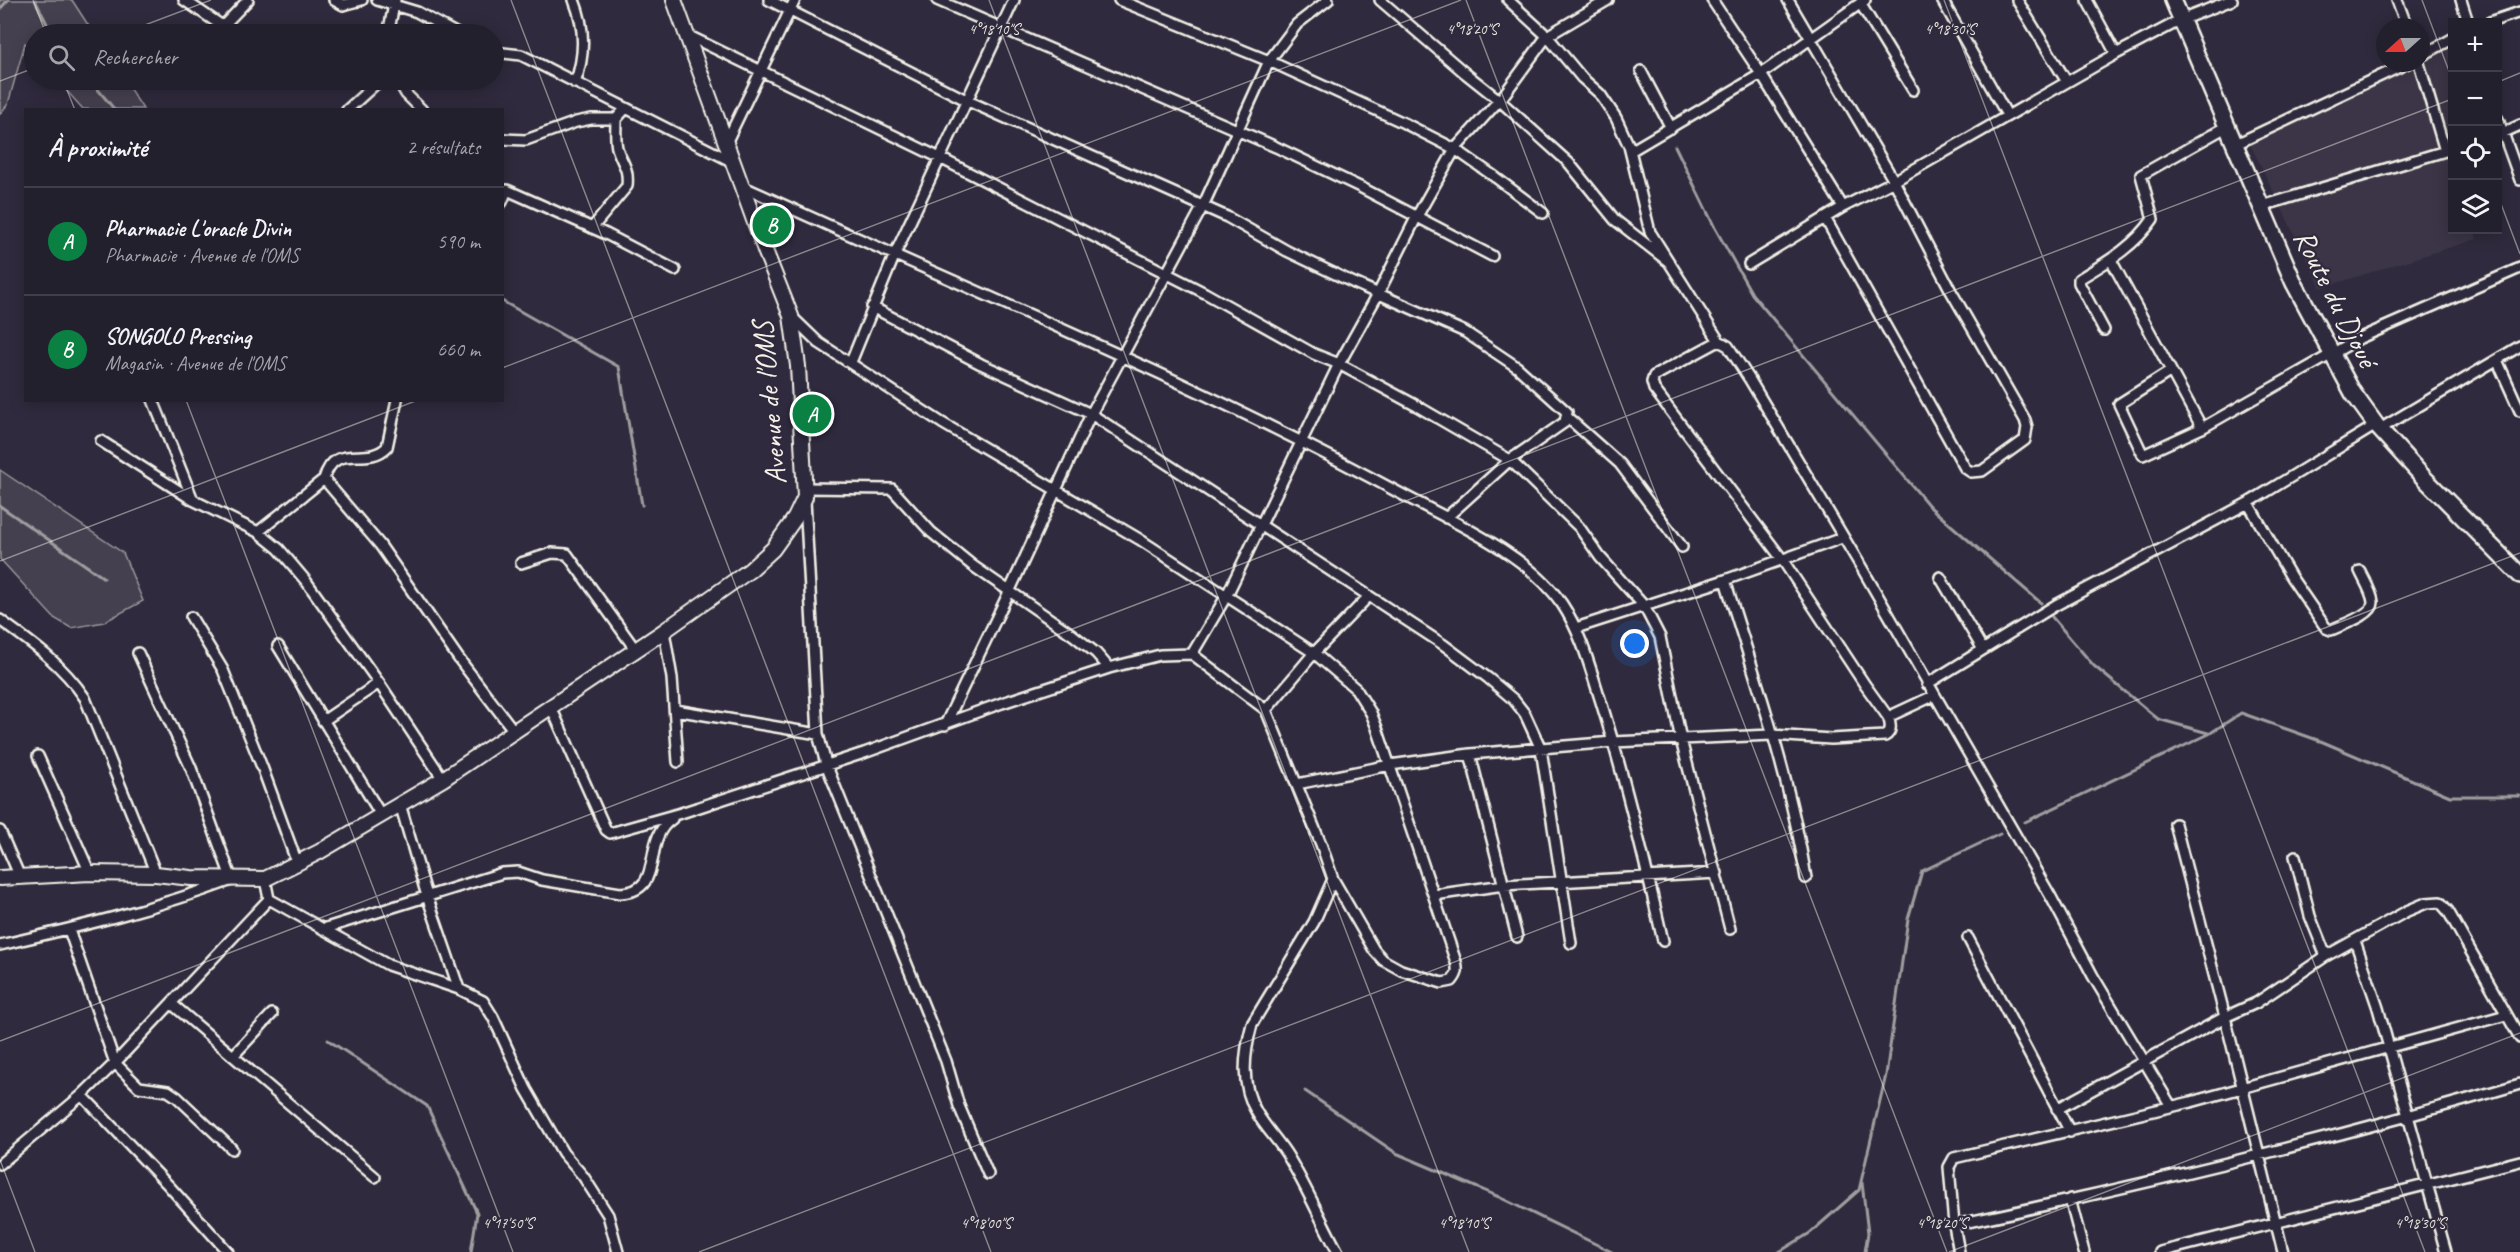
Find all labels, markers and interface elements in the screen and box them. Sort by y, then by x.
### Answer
north arrow [2376,18,2430,72]
map controls [2448,18,2502,234]
button: + [2448,18,2502,72]
text: 4°18'10"S [969,20,1022,39]
text: 4°18'20"S [1447,20,1500,39]
text: 4°18'30"S [1925,20,1978,39]
search box [24,24,504,90]
icon: search [45,41,78,74]
text: Rechercher [93,43,177,71]
button: − [2448,72,2502,126]
button: locate [2448,126,2502,180]
text: À proximité [48,131,147,164]
text: 2 résultats [407,135,480,160]
button: layers [2448,180,2502,234]
pin: B [752,202,792,248]
text: Pharmacie L'oracle Divin [105,215,291,243]
street label: Route du Djoué [2285,223,2389,377]
text: A [62,229,73,254]
text: 590 m [437,229,480,254]
text: Pharmacie · Avenue de l'OMS [105,243,299,268]
street label: Avenue de l'OMS [743,316,795,486]
text: SONGOLO Pressing [105,323,251,351]
text: B [62,337,73,362]
text: 660 m [437,337,480,362]
text: Magasin · Avenue de l'OMS [105,351,286,376]
pin: A [792,392,832,436]
your location [1620,629,1649,658]
text: 4°17'50"S [483,1214,536,1233]
text: 4°18'00"S [961,1214,1014,1233]
text: 4°18'10"S [1439,1214,1492,1233]
text: 4°18'20"S [1917,1214,1970,1233]
text: 4°18'30"S [2395,1214,2448,1233]

